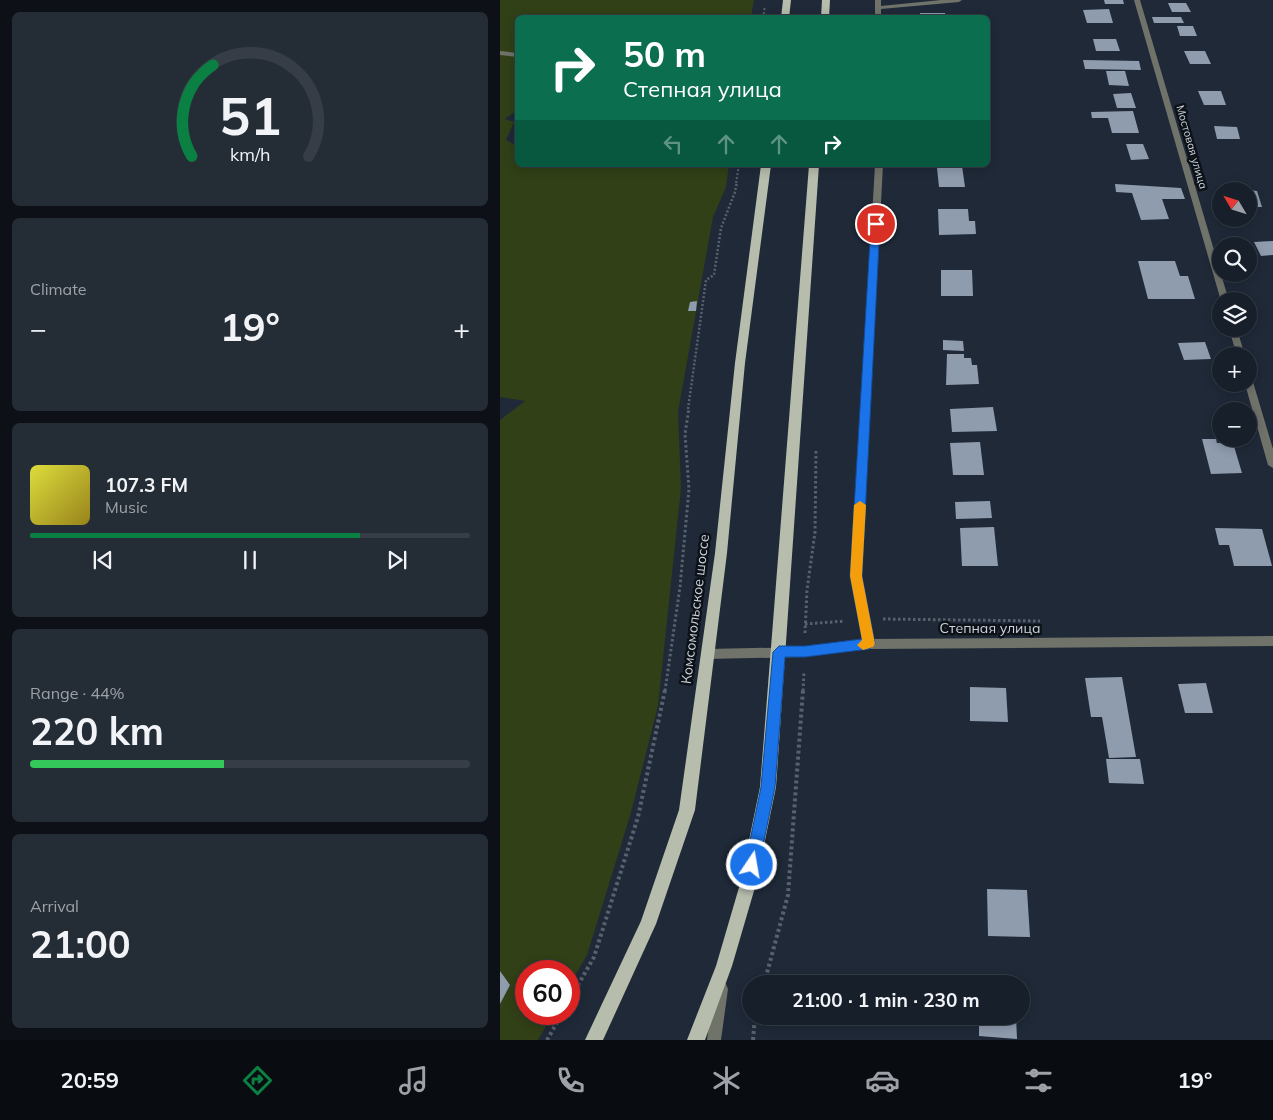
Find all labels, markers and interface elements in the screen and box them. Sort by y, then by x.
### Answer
text: 50 m [623,32,706,76]
icon: right [540,35,605,100]
text: Степная улица [623,75,782,103]
text: 51 [219,83,281,148]
street label: Мостовая улица [1173,103,1211,191]
icon: left [659,130,687,158]
icon: ahead [712,130,740,158]
icon: ahead [765,130,793,158]
icon: right [818,130,846,158]
text: km/h [230,143,270,165]
north arrow [1212,182,1258,228]
map controls [1212,182,1257,447]
pin [855,203,897,245]
icon: arrive [862,210,890,238]
button: search [1212,237,1257,282]
text: Climate [30,279,86,299]
button: layers [1212,292,1257,337]
text: 19° [220,303,280,351]
text: − [30,311,47,346]
text: + [453,311,470,346]
button: + [1212,347,1257,392]
button: − [1212,402,1257,447]
text: 107.3 FM [105,473,188,497]
text: Music [105,497,148,517]
street label: Комсомольское шоссе [677,533,713,685]
icon: previous [89,546,117,574]
icon: pause [236,546,264,574]
icon: next [383,546,411,574]
street label: Степная улица [939,619,1041,637]
text: Range · 44% [30,683,125,703]
text: 220 km [30,707,164,755]
position arrow [725,838,777,890]
text: Arrival [30,896,79,916]
text: 21:00 [30,920,131,968]
speed limit sign: 60 [515,960,580,1025]
text: 21:00 · 1 min · 230 m [792,988,980,1012]
icon: directions [240,1063,275,1098]
icon: music [396,1063,431,1098]
icon: phone [553,1063,588,1098]
icon: climate [709,1063,744,1098]
icon: car [865,1063,900,1098]
icon: filters [1021,1063,1056,1098]
text: 20:59 [61,1066,119,1094]
text: 19° [1178,1066,1212,1094]

